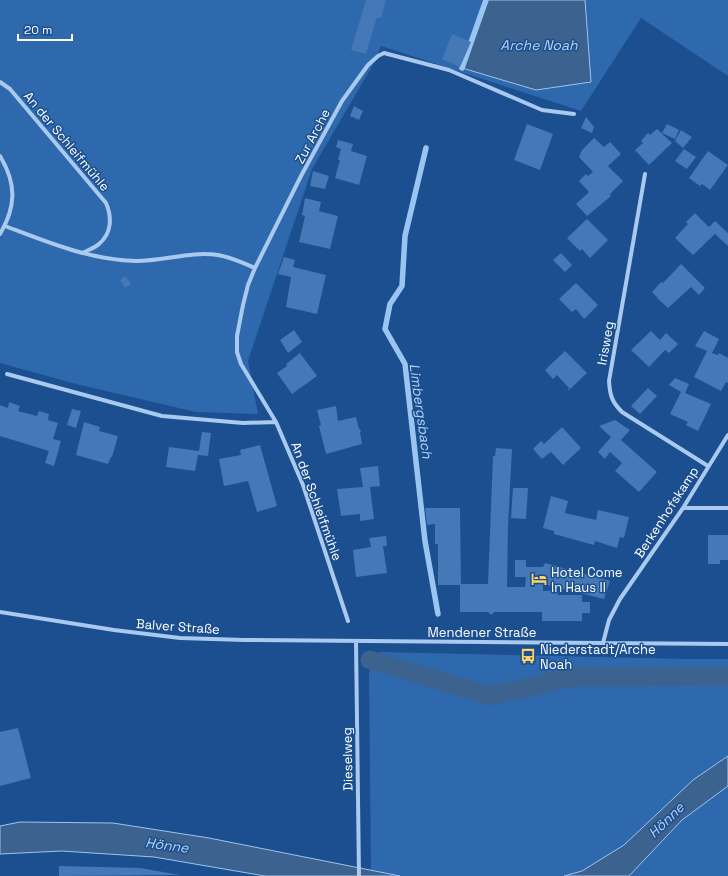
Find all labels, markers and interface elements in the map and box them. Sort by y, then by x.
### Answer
scale bar [18,16,72,42]
text: 20 m [24,22,52,38]
water label: Arche Noah [500,36,578,54]
street label: An der Schleifmühle [20,88,113,195]
street label: Zur Arche [291,106,334,167]
street label: Irisweg [593,320,618,366]
water label: Limbergsbach [405,362,437,460]
street label: An der Schleifmühle [287,439,346,563]
street label: Berkenhofskamp [631,463,702,561]
place label: Hotel Come In Haus II [551,564,623,596]
hotel icon: Hotel Come In Haus II [530,570,548,588]
street label: Balver Straße [136,615,220,638]
street label: Mendener Straße [428,624,536,641]
place label: Niederstadt/Arche Noah [540,641,656,673]
bus stop icon: Niederstadt/Arche Noah [519,647,537,665]
street label: Dieselweg [338,727,357,791]
water label: Hönne [644,798,688,842]
water label: Hönne [144,833,190,857]

